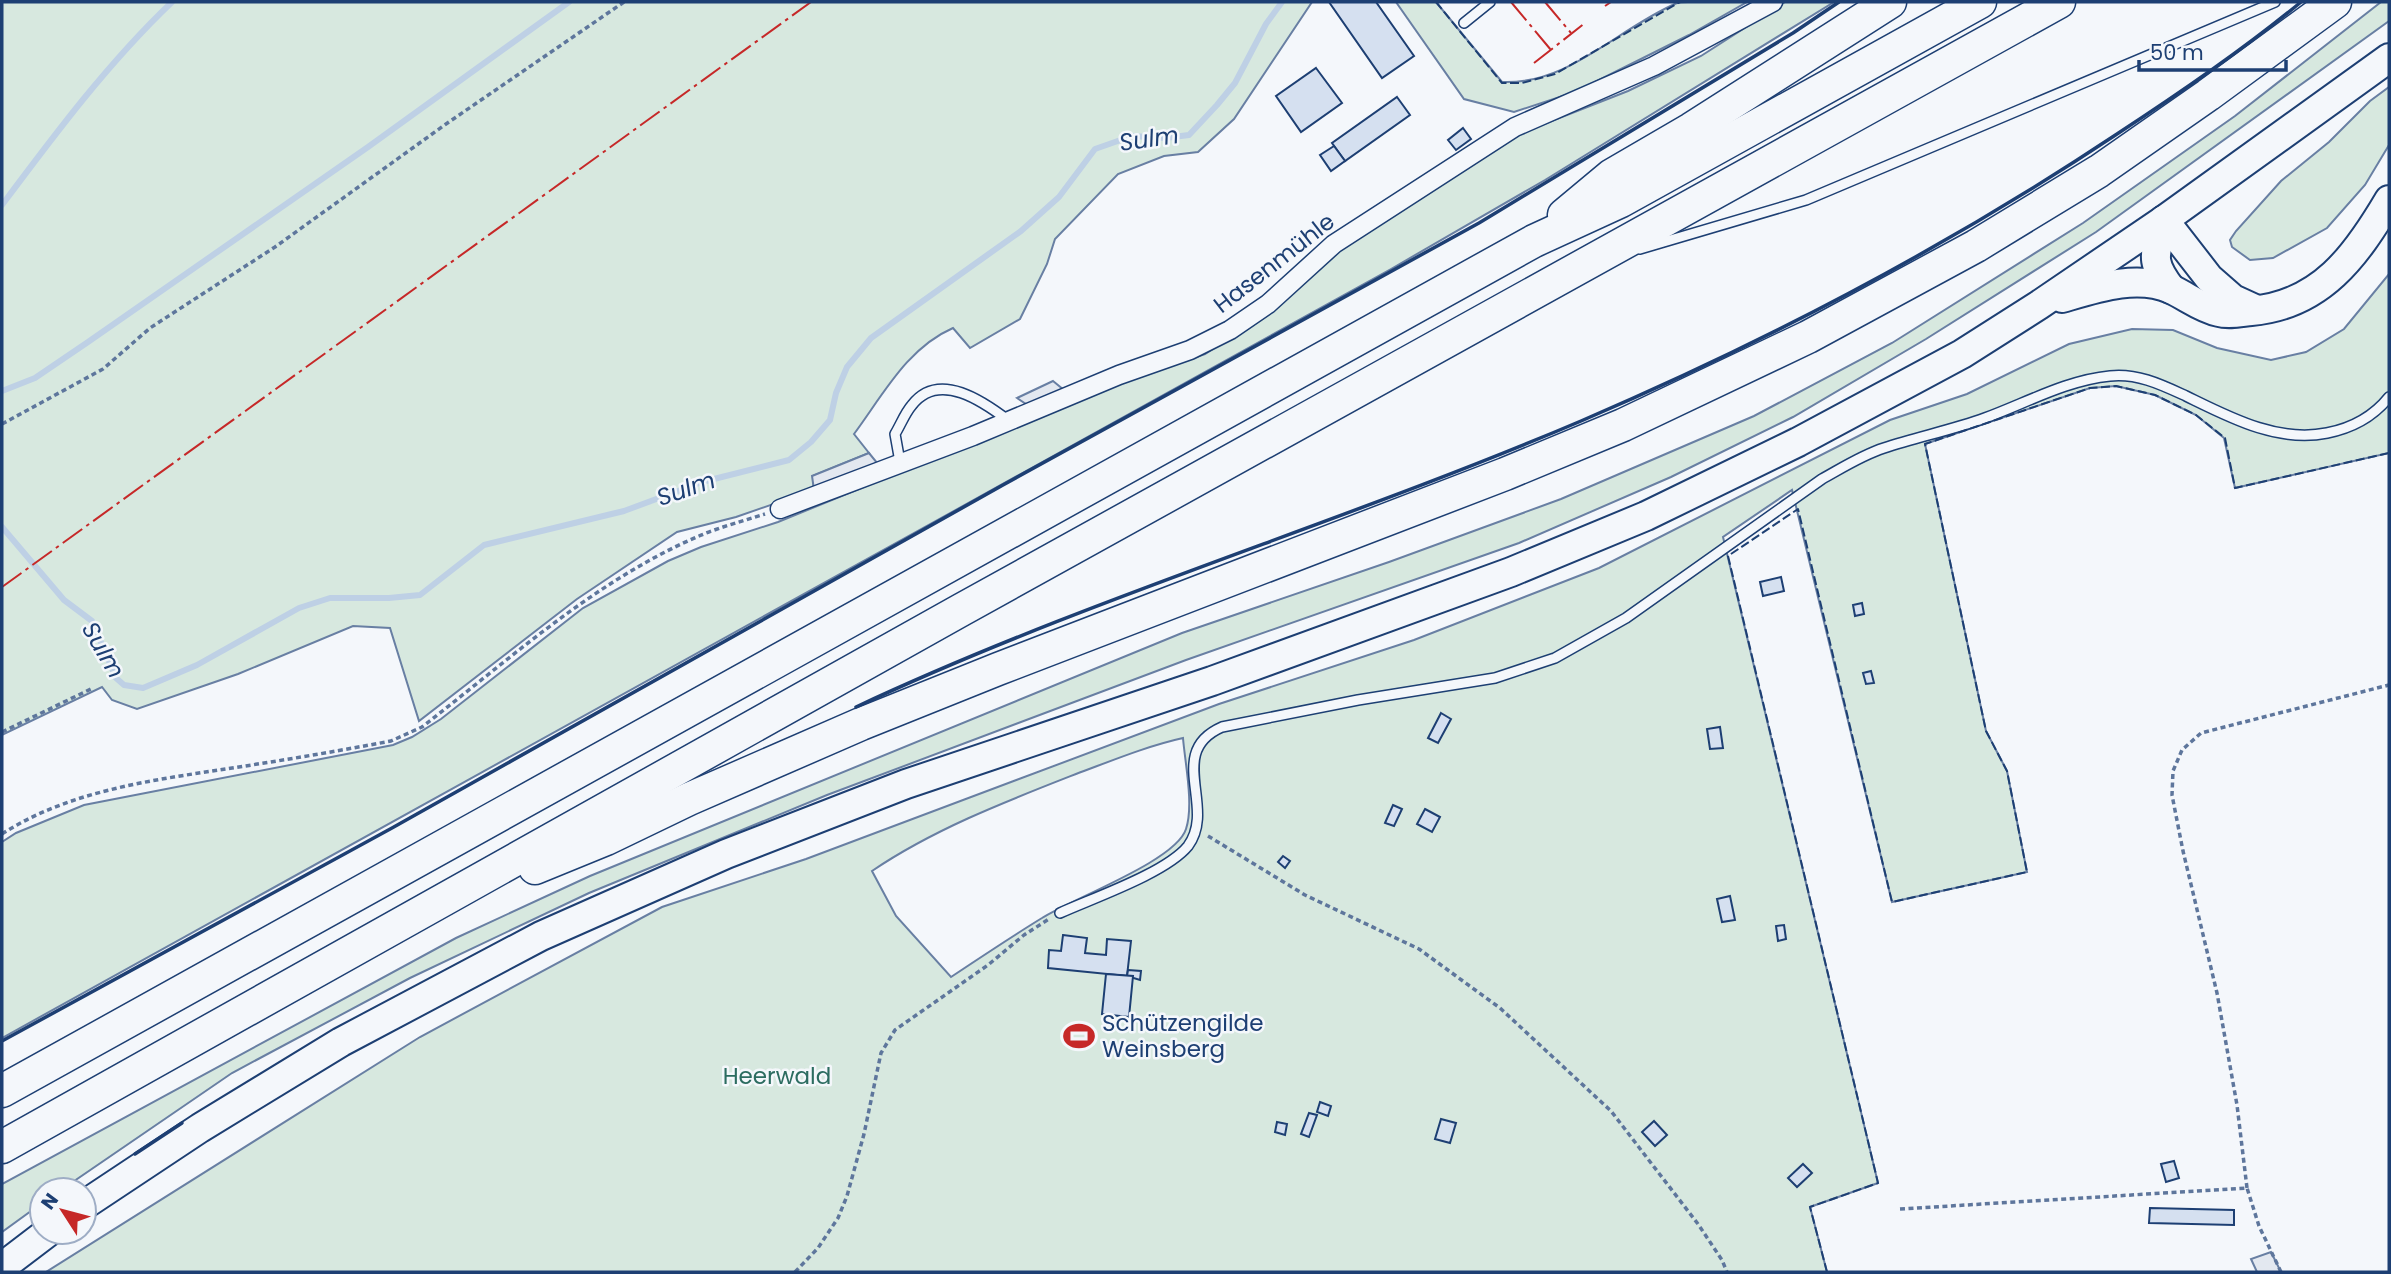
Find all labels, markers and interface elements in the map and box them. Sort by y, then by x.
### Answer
scale bar [2139,28,2286,72]
text: 50 m [2150,38,2204,67]
water label: Sulm [1117,118,1181,159]
street label: Hasenmühle [1207,206,1341,320]
water label: Sulm [652,463,720,514]
water label: Sulm [74,616,133,684]
place label: Schützengilde Weinsberg [1102,1007,1263,1065]
sports icon: Schützengilde Weinsberg [1062,1019,1096,1053]
park label: Heerwald [723,1060,831,1092]
north arrow [28,1176,98,1246]
text: N [35,1188,65,1215]

